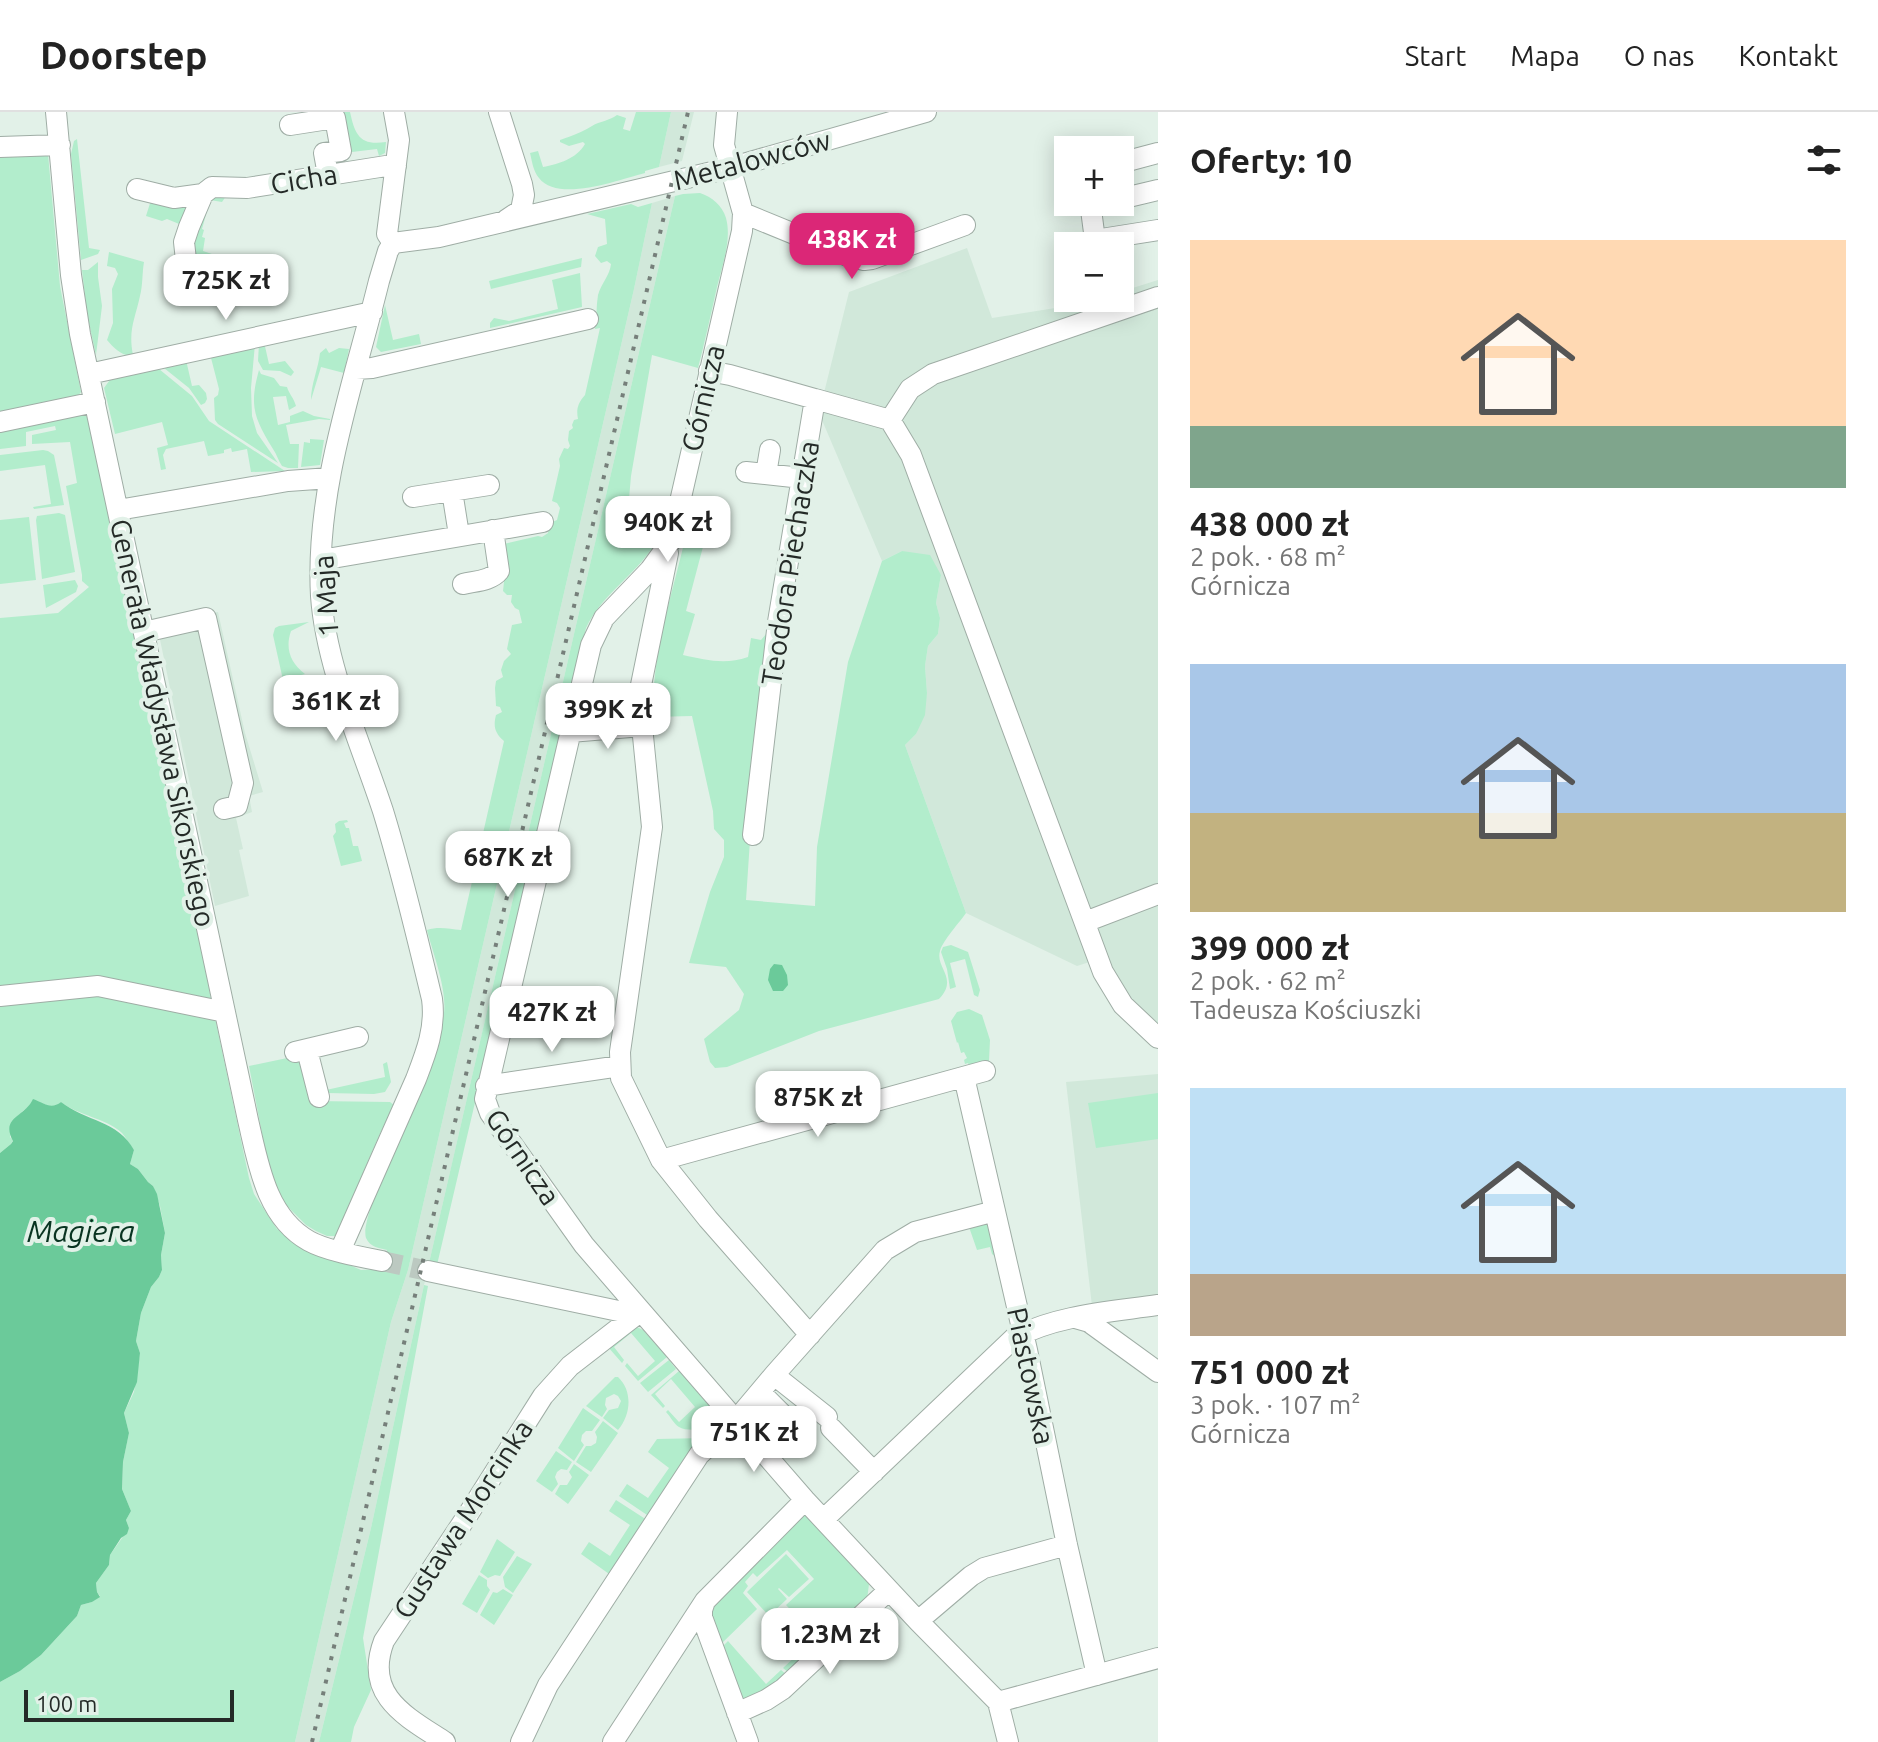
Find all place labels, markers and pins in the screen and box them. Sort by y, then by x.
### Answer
pin: 438K zł [778,213,926,281]
pin: 725K zł [152,254,300,322]
pin: 940K zł [594,496,742,564]
pin: 361K zł [262,675,410,743]
pin: 399K zł [534,683,682,751]
pin: 687K zł [434,831,582,899]
pin: 427K zł [478,986,626,1054]
pin: 875K zł [744,1071,892,1139]
pin: 751K zł [680,1406,828,1474]
pin: 1.23M zł [747,1608,913,1676]

